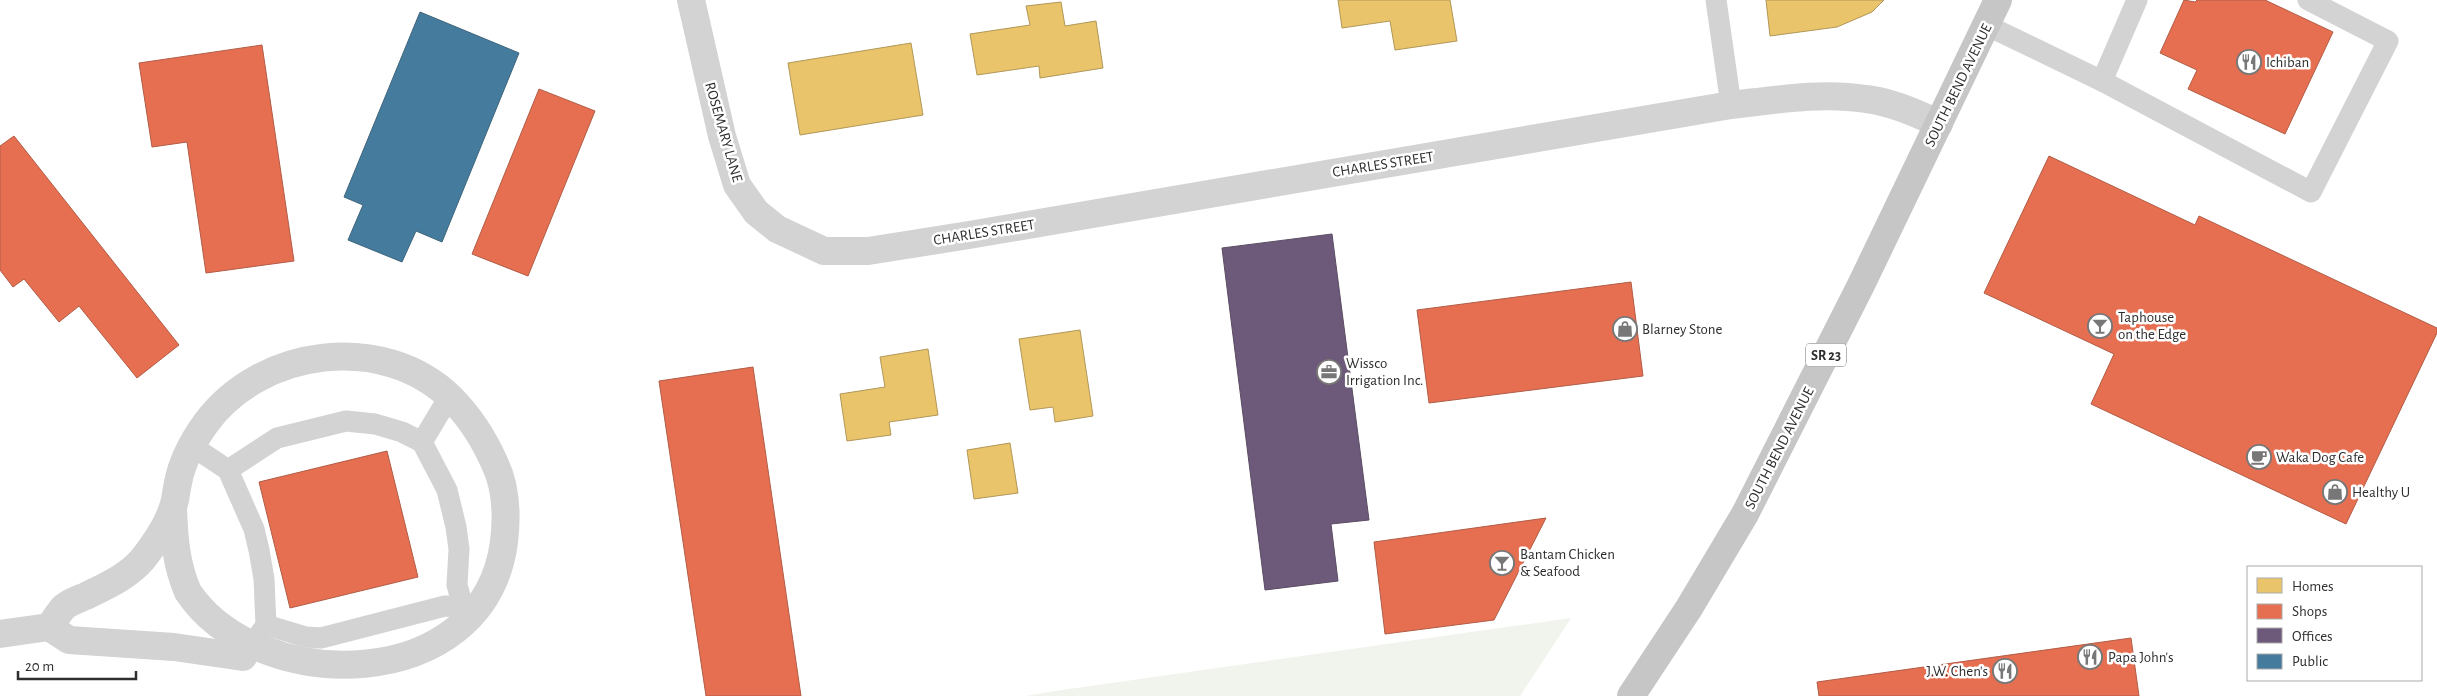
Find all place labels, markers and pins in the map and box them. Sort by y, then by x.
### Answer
restaurant icon: Ichiban [2236,49,2262,75]
place label: Ichiban [2266,55,2309,70]
place label: Taphouse on the Edge [2118,310,2186,342]
bar icon: Taphouse on the Edge [2087,313,2113,339]
shop icon: Blarney Stone [1612,316,1638,342]
place label: Blarney Stone [1642,322,1723,337]
place label: Wissco Irrigation Inc. [1346,356,1423,388]
office icon: Wissco Irrigation Inc. [1316,359,1342,385]
cafe icon: Waka Dog Cafe [2246,444,2272,470]
place label: Waka Dog Cafe [2276,450,2364,465]
shop icon: Healthy U [2322,479,2348,505]
place label: Healthy U [2352,485,2410,500]
place label: Bantam Chicken & Seafood [1520,547,1615,579]
bar icon: Bantam Chicken & Seafood [1489,550,1515,576]
restaurant icon: Papa John's [2077,644,2103,670]
place label: Papa John's [2108,650,2174,665]
restaurant icon: J.W. Chen's [1992,658,2018,684]
place label: J.W. Chen's [1926,664,1988,679]

